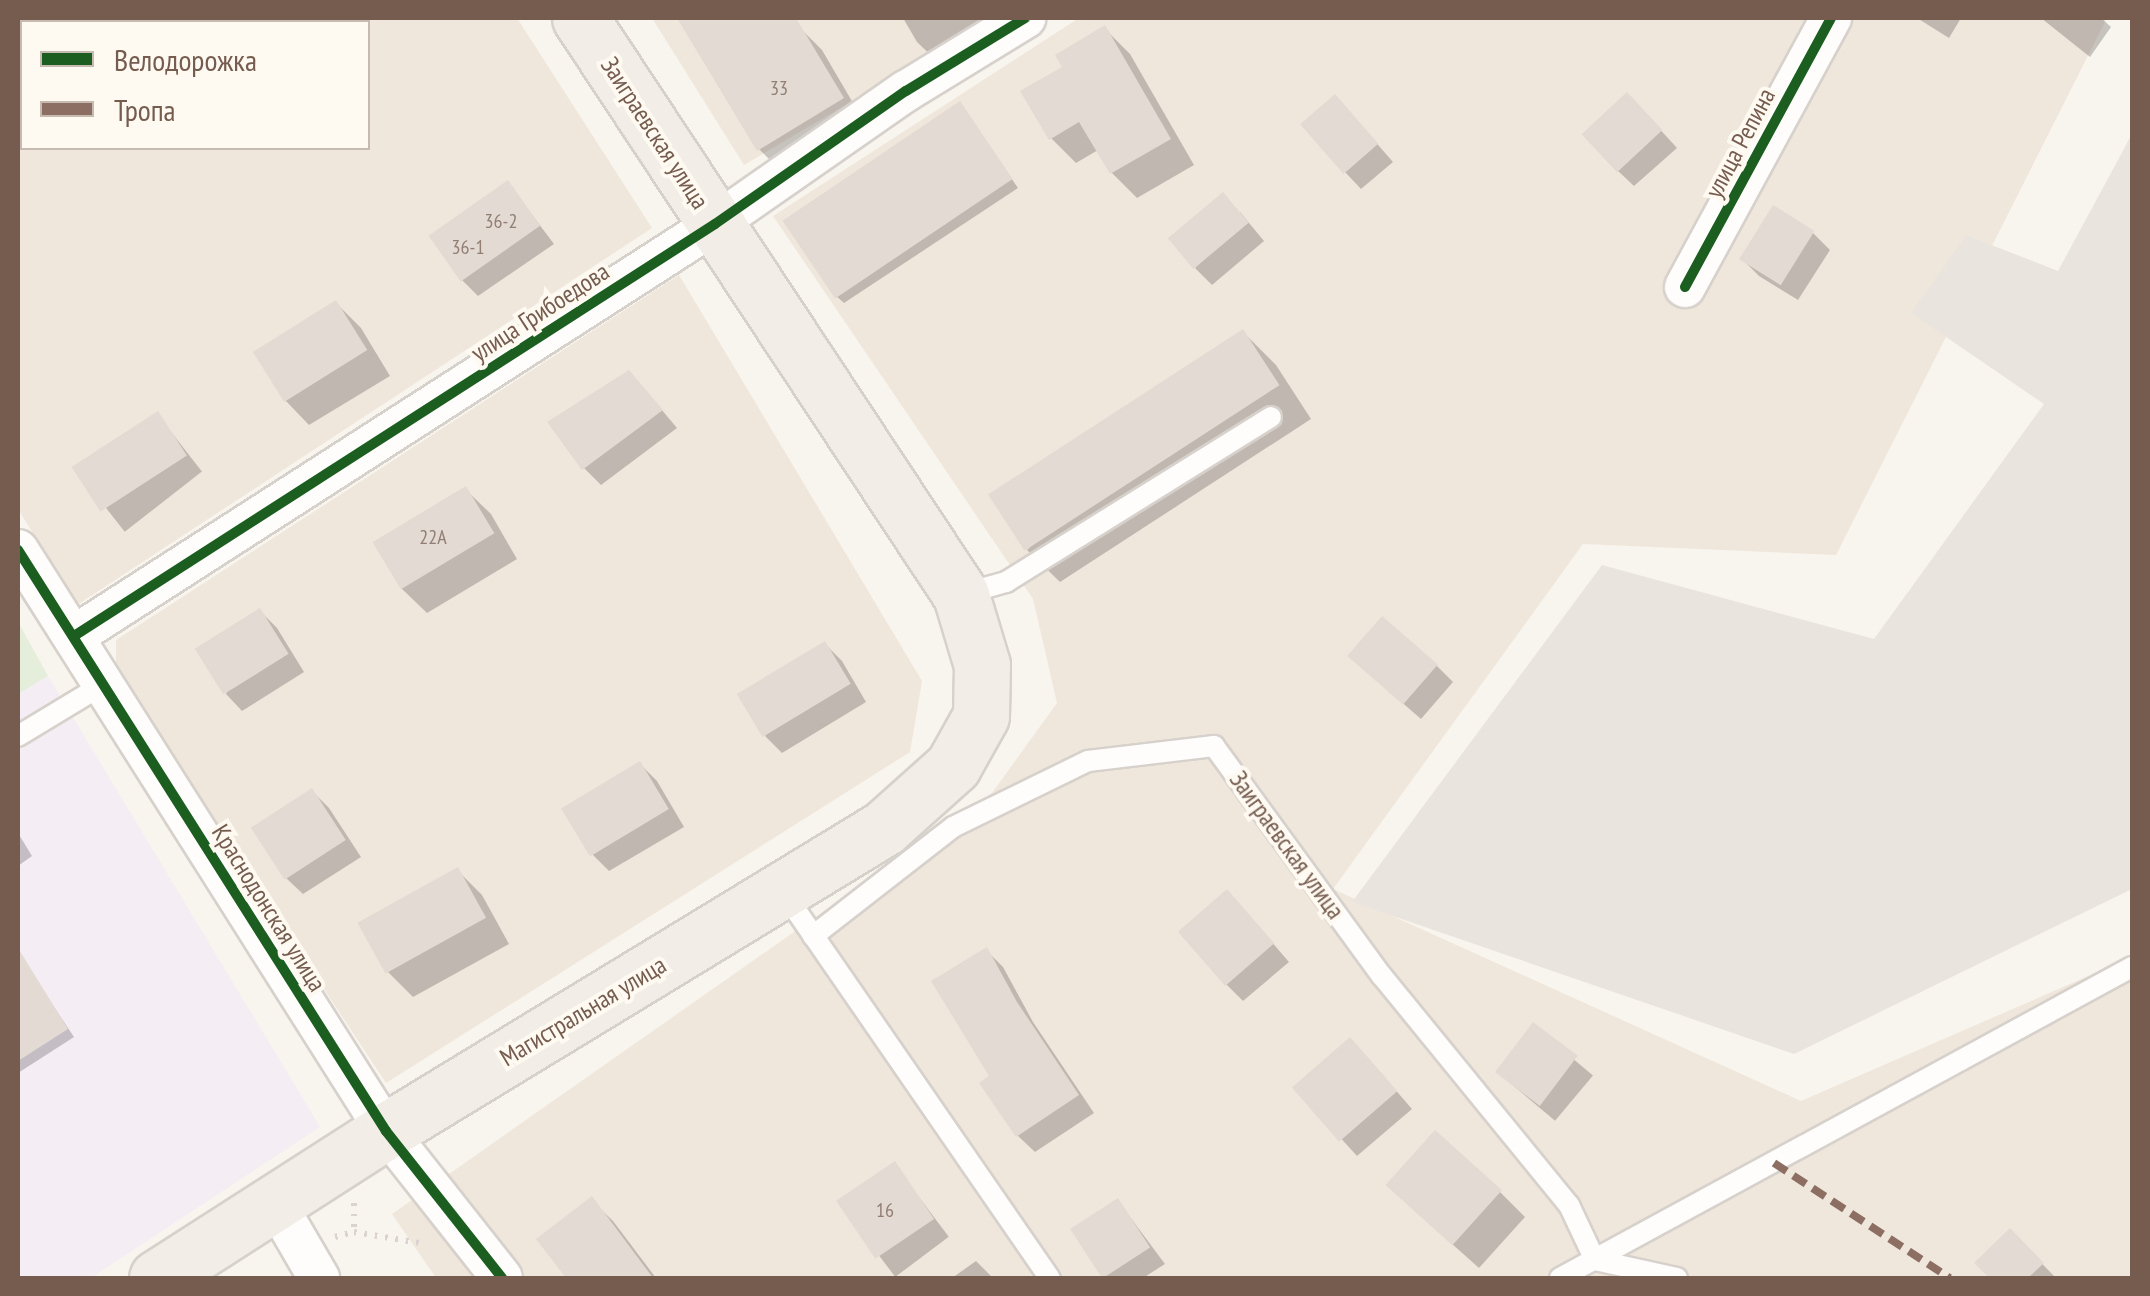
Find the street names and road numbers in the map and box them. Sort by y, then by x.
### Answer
street label: Заиграевская улица [595,51,715,215]
street label: улица Репина [1699,83,1781,203]
street label: улица Грибоедова [465,256,615,368]
street label: Заиграевская улица [1223,765,1351,925]
street label: Краснодонская улица [206,819,332,997]
street label: Магистральная улица [494,950,672,1072]

